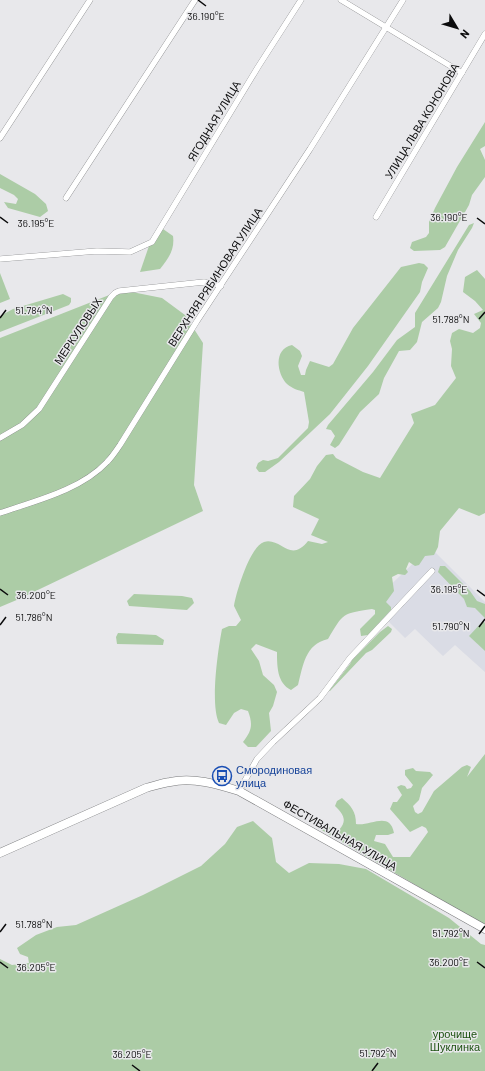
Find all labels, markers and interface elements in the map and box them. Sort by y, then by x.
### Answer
north arrow [437,8,477,48]
text: 36.190°E [187,10,225,22]
text: N [458,28,473,41]
street label: УЛИЦА ЛЬВА КОНОНОВА [382,60,462,181]
street label: ЯГОДНАЯ УЛИЦА [184,78,243,163]
street label: ВЕРХНЯЯ РЯБИНОВАЯ УЛИЦА [165,204,265,349]
text: 36.190°E [430,211,468,223]
text: 36.195°E [18,217,54,229]
street label: МЕРКУЛОВЫХ [51,294,104,367]
text: 51.784°N [15,304,53,316]
text: 51.788°N [433,313,469,325]
text: 36.195°E [431,583,467,595]
text: 36.200°E [16,589,56,601]
text: 51.786°N [16,611,52,623]
text: 51.790°N [432,620,470,632]
place label: Смородиновая улица [236,763,312,789]
bus stop icon: Смородиновая улица [211,765,233,787]
street label: ФЕСТИВАЛЬНАЯ УЛИЦА [281,797,400,873]
text: 51.788°N [16,918,52,930]
text: 51.792°N [432,927,470,939]
text: 36.200°E [429,956,469,968]
text: 36.205°E [16,961,56,973]
park label: урочище Шуклинка [430,1027,481,1053]
text: 51.792°N [359,1047,397,1059]
text: 36.205°E [112,1048,152,1060]

